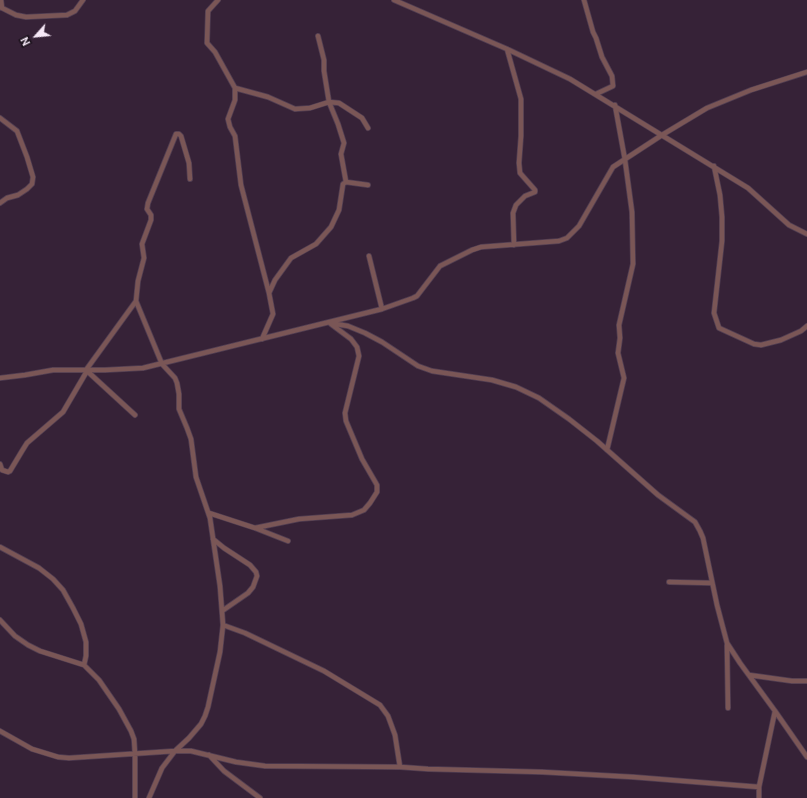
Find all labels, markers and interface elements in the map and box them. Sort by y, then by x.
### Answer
north arrow [16,16,56,56]
text: N [17,35,33,48]

